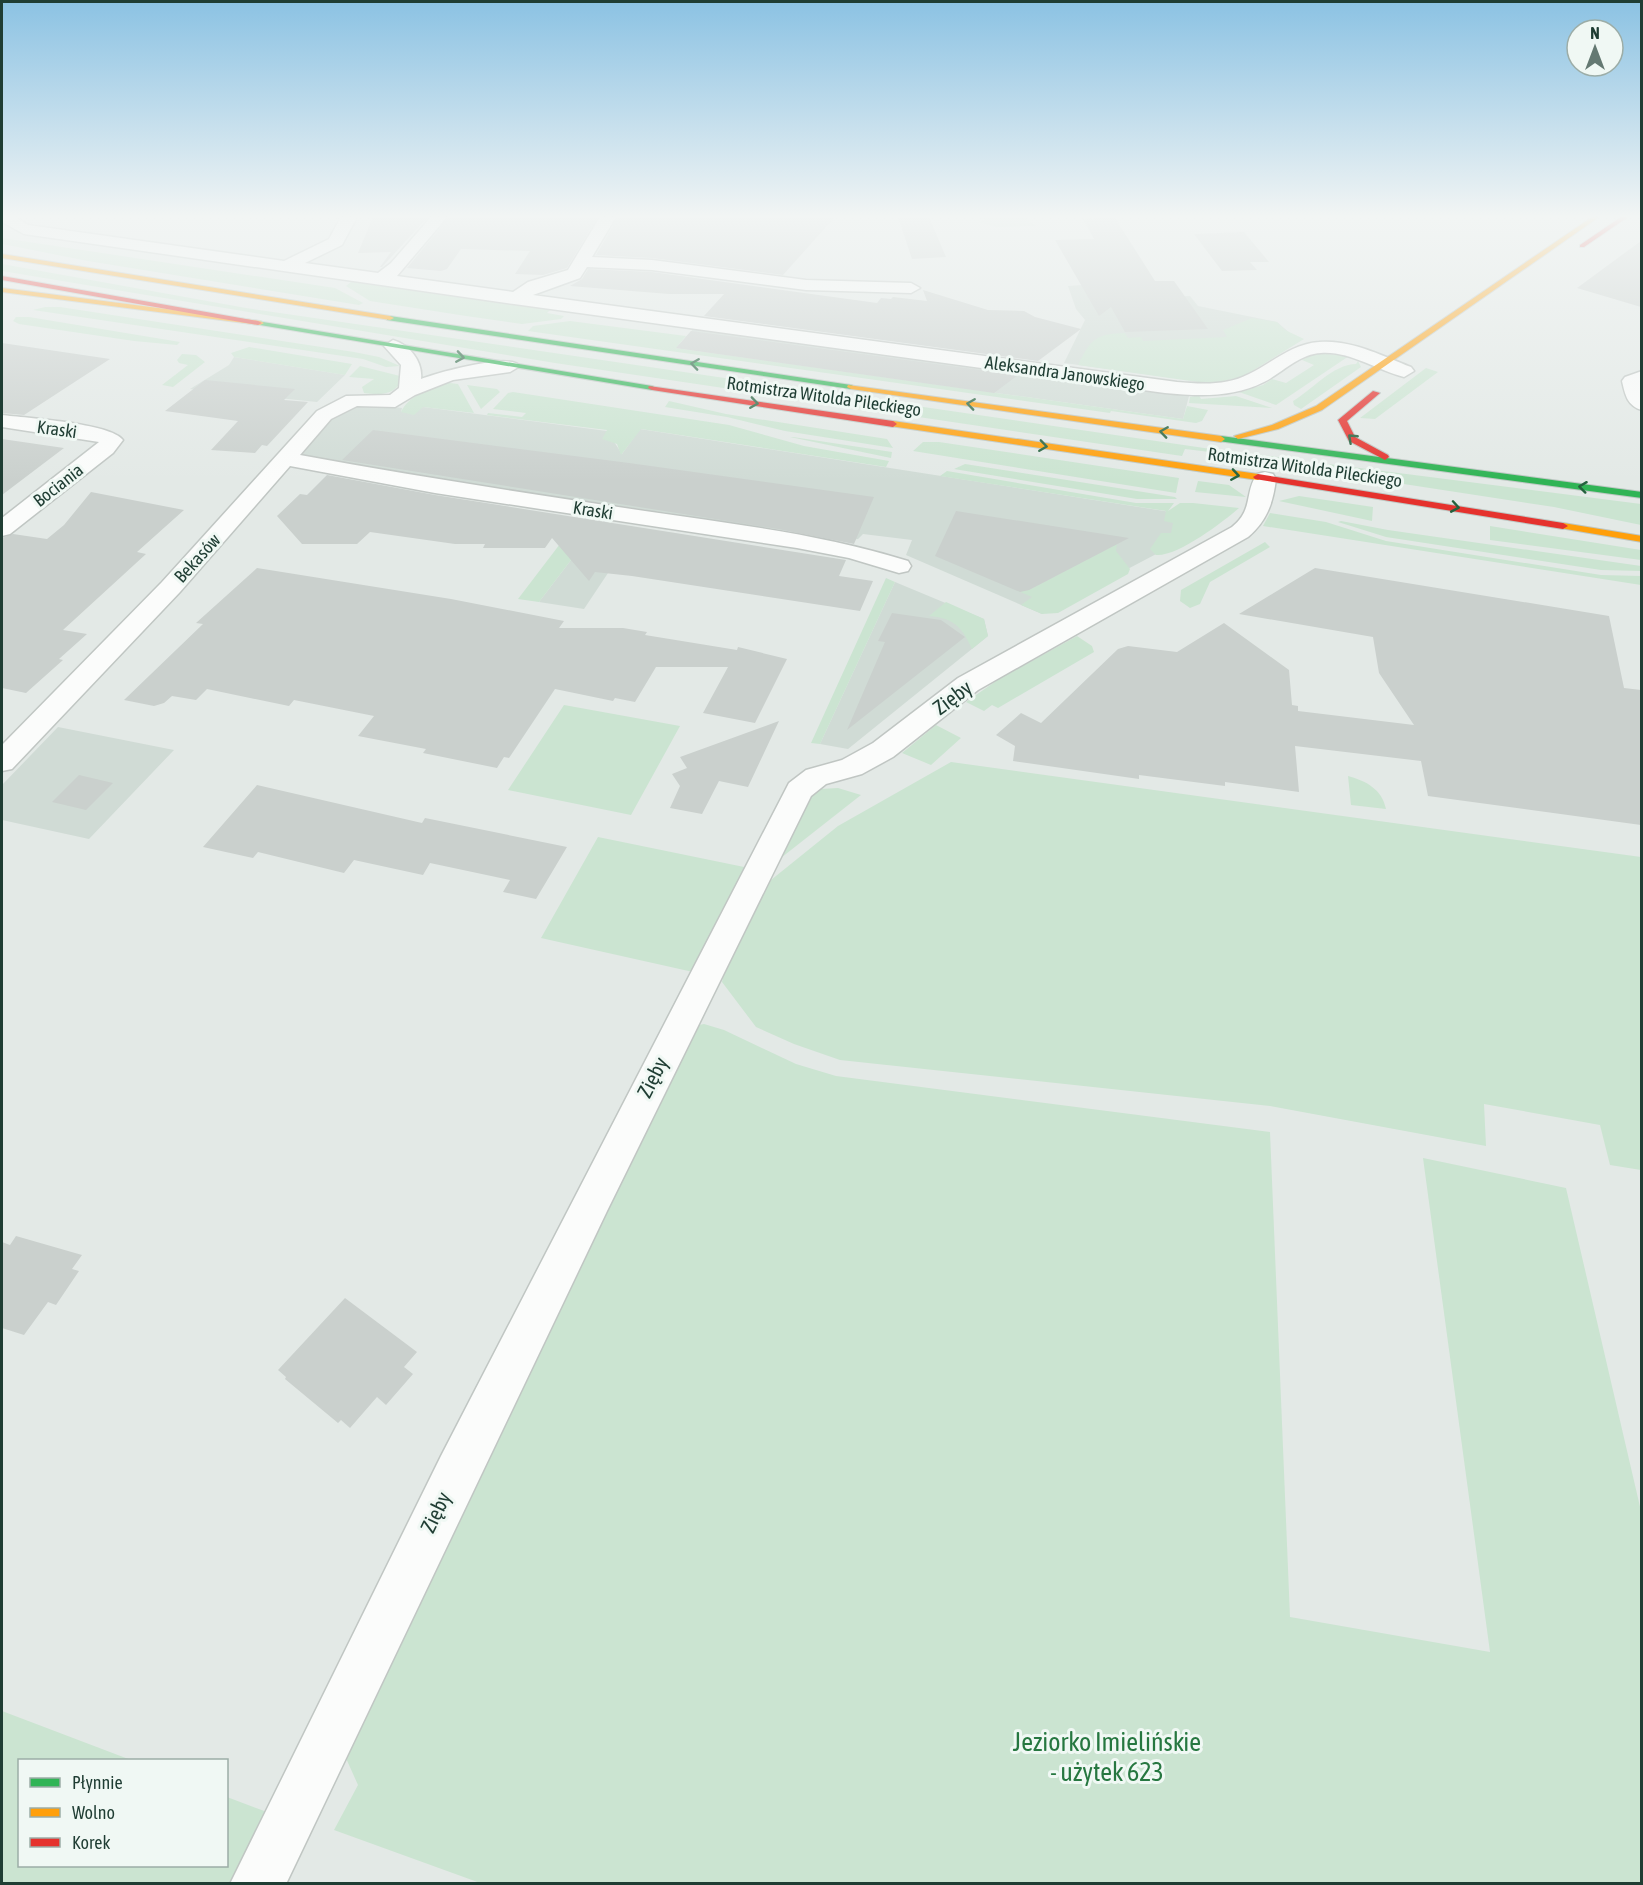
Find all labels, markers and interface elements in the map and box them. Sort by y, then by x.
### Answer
north arrow [1565,18,1625,78]
text: N [1590,24,1600,42]
one-way arrow [456,351,465,363]
street label: Aleksandra Janowskiego [984,351,1146,395]
one-way arrow [690,359,699,371]
street label: Rotmistrza Witolda Pileckiego [726,372,922,420]
one-way arrow [749,397,759,409]
one-way arrow [966,399,976,411]
street label: Kraski [36,416,78,442]
one-way arrow [1159,427,1169,439]
one-way arrow [1349,434,1359,445]
one-way arrow [1037,439,1047,452]
street label: Rotmistrza Witolda Pileckiego [1207,443,1403,491]
street label: Bociania [29,459,87,511]
one-way arrow [1231,468,1240,480]
one-way arrow [1579,482,1588,494]
street label: Kraski [572,496,614,524]
one-way arrow [1451,501,1460,513]
street label: Bekasów [170,529,225,587]
street label: Zięby [928,675,976,719]
street label: Zięby [632,1052,672,1101]
street label: Zięby [415,1487,455,1536]
park label: Jeziorko Imielińskie - użytek 623 [1013,1727,1201,1787]
legend [18,1759,228,1867]
text: Płynnie [72,1772,123,1793]
text: Wolno [72,1802,115,1823]
text: Korek [72,1832,110,1853]

